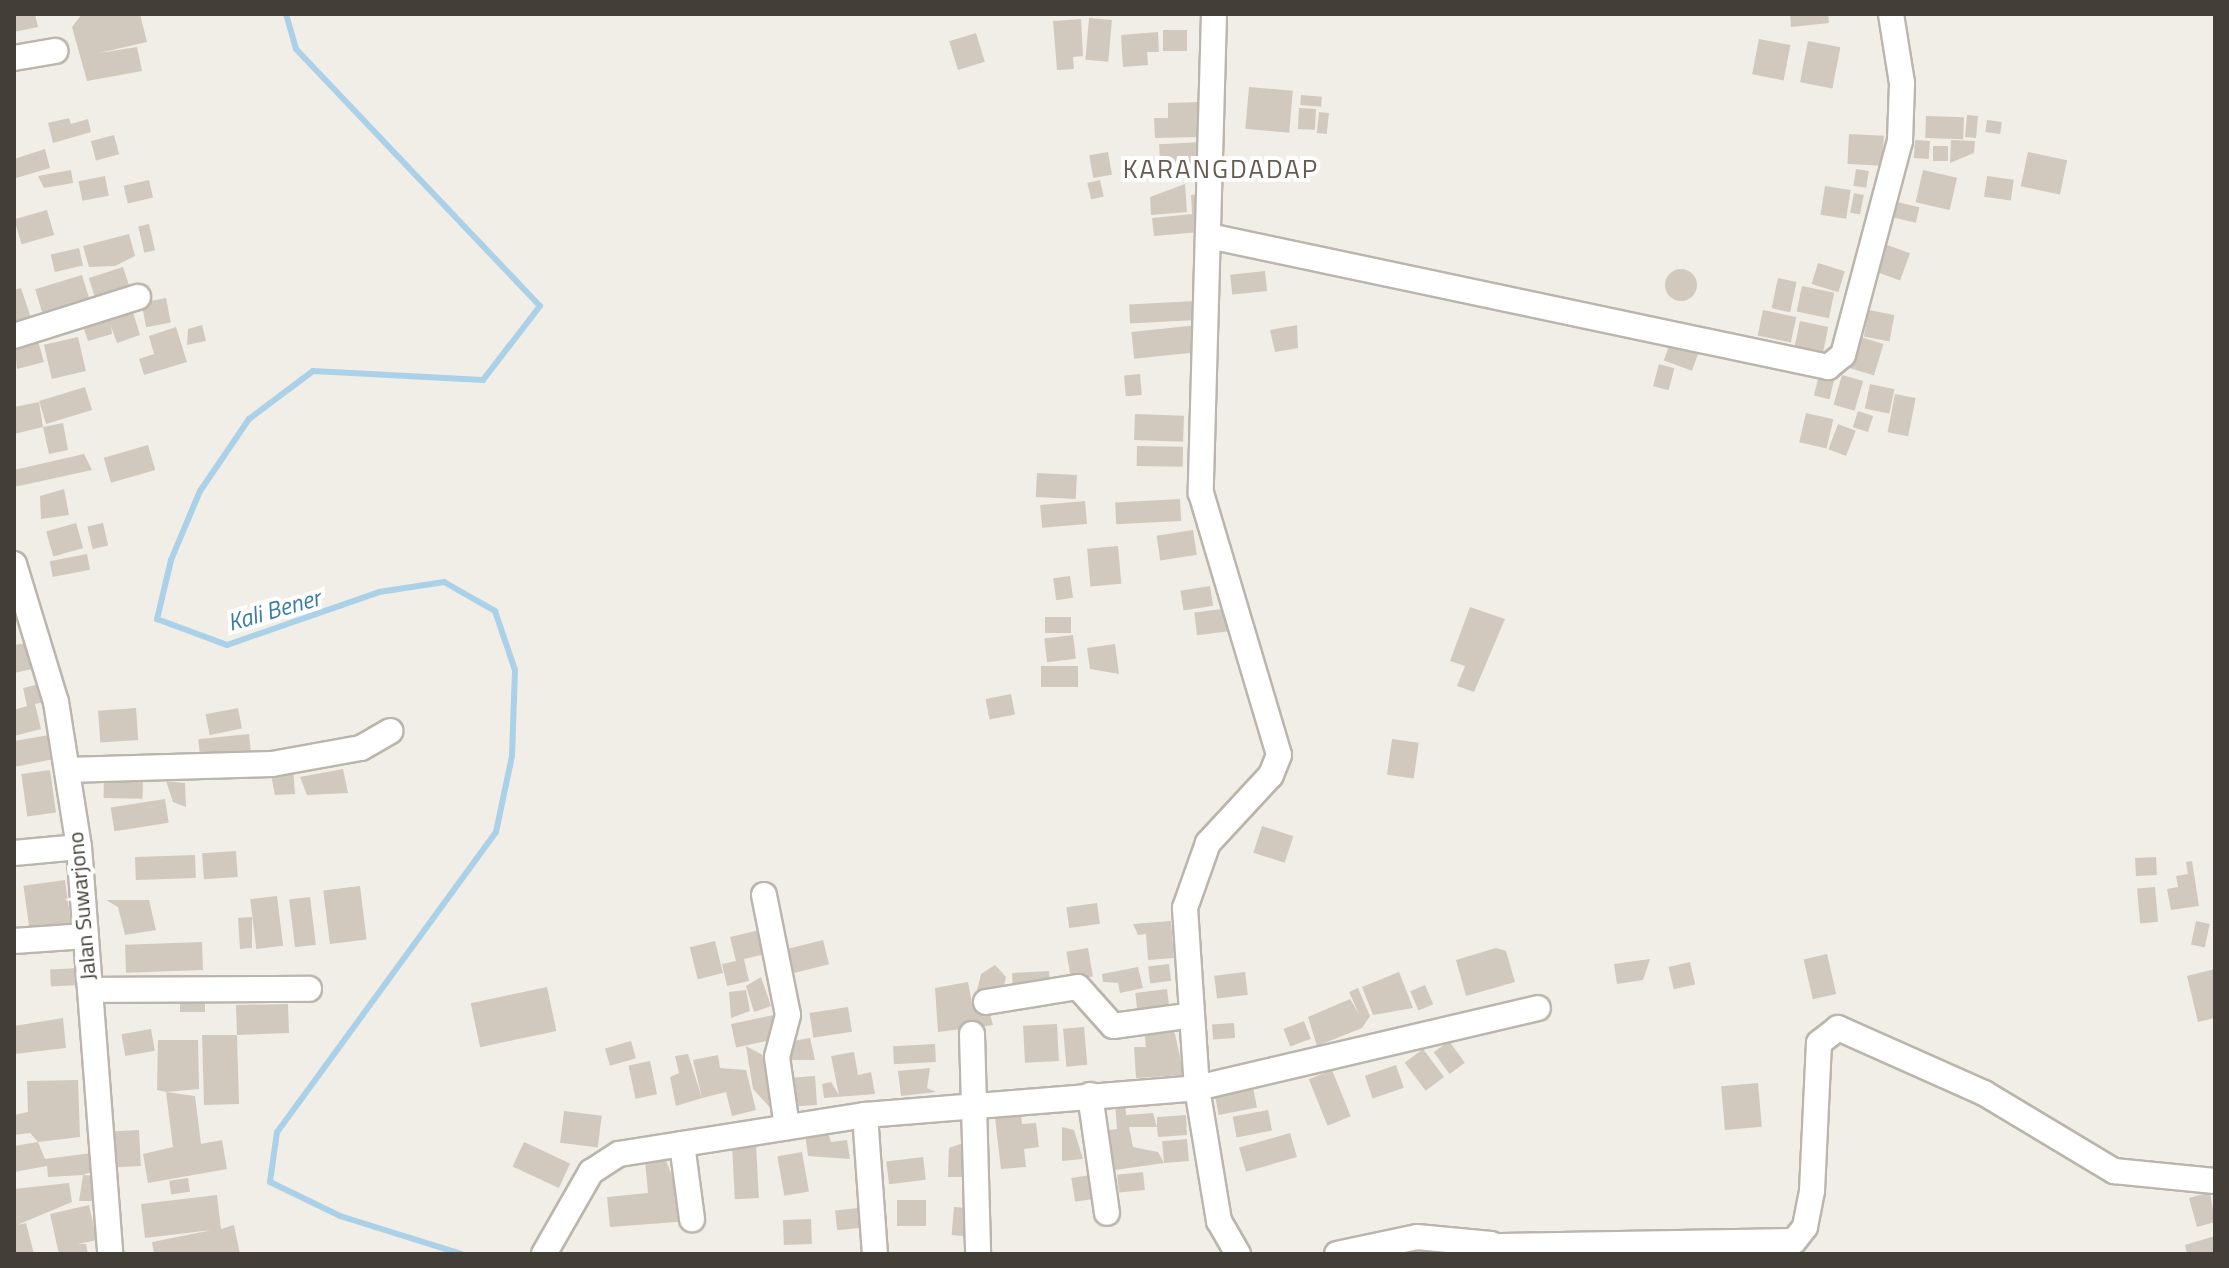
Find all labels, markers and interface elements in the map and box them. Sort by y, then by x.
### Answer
district label: KARANGDADAP [1123,153,1319,185]
water label: Kali Bener [224,583,324,637]
street label: Jalan Suwarjono [62,831,102,981]

